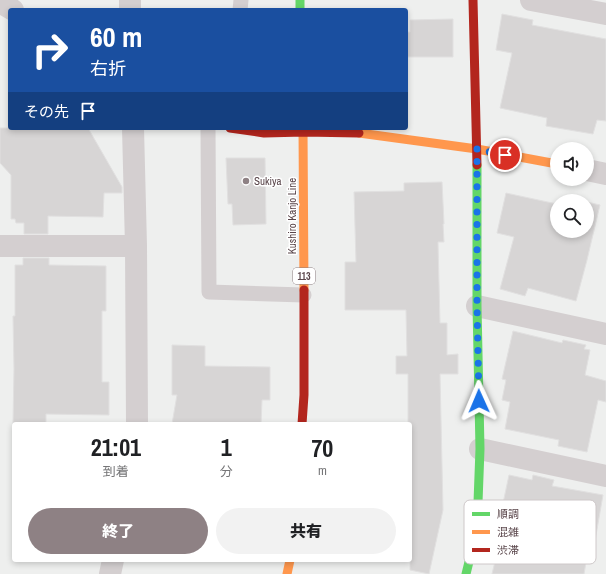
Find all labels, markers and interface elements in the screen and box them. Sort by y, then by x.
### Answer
text: 60 m [90,18,142,56]
icon: right [24,24,76,76]
text: 右折 [90,56,126,81]
icon: arrive [77,100,99,122]
text: その先 [24,101,69,122]
pin [488,138,522,172]
map controls [550,142,594,238]
button: sound [550,142,594,186]
icon: arrive [494,144,516,166]
place label: Sukiya [254,174,282,188]
marker: Sukiya [241,176,251,186]
street label: Kushiro Kanjo Line [285,178,299,254]
button: search [550,194,594,238]
road number: 113 [293,268,315,284]
position arrow [458,380,500,422]
text: 21:01 [91,431,141,463]
text: 1 [221,431,232,463]
text: 70 [311,432,333,464]
text: m [318,462,327,479]
text: 到着 [103,463,129,480]
text: 分 [220,463,233,480]
legend [464,500,596,564]
text: 順調 [497,507,519,521]
button: 終了 [28,508,208,554]
button: 共有 [216,508,396,554]
text: 混雑 [497,525,519,539]
text: 渋滞 [497,543,519,557]

